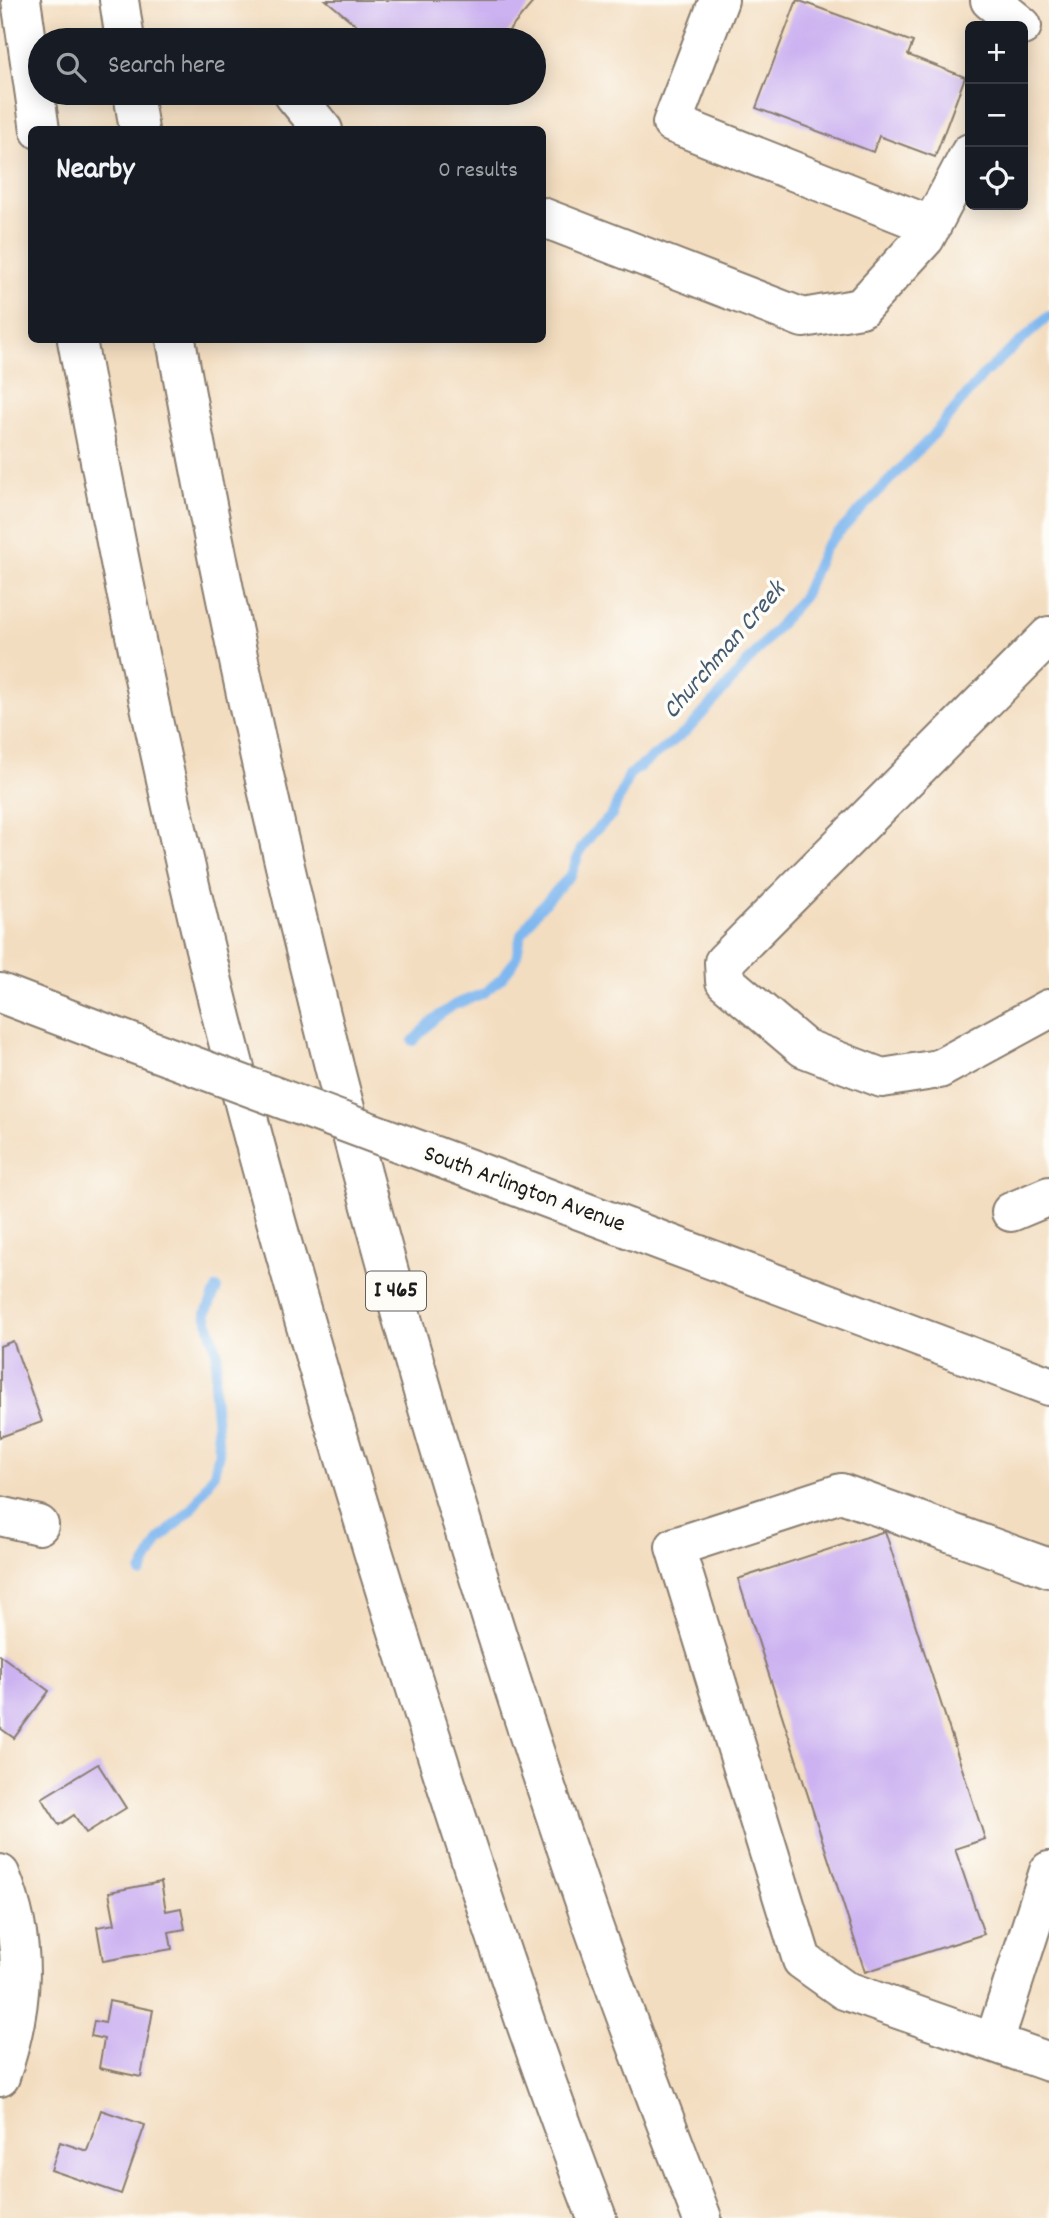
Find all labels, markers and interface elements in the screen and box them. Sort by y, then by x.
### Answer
map controls [965,21,1028,210]
button: + [965,21,1028,84]
search box [28,28,546,105]
icon: search [52,48,90,86]
text: Search here [108,48,226,85]
button: − [965,84,1028,147]
button: locate [965,147,1028,210]
text: Nearby [56,150,134,193]
text: 0 results [438,155,518,188]
water label: Churchman Creek [655,572,797,728]
street label: South Arlington Avenue [418,1138,630,1242]
road number: I 465 [366,1272,426,1310]

